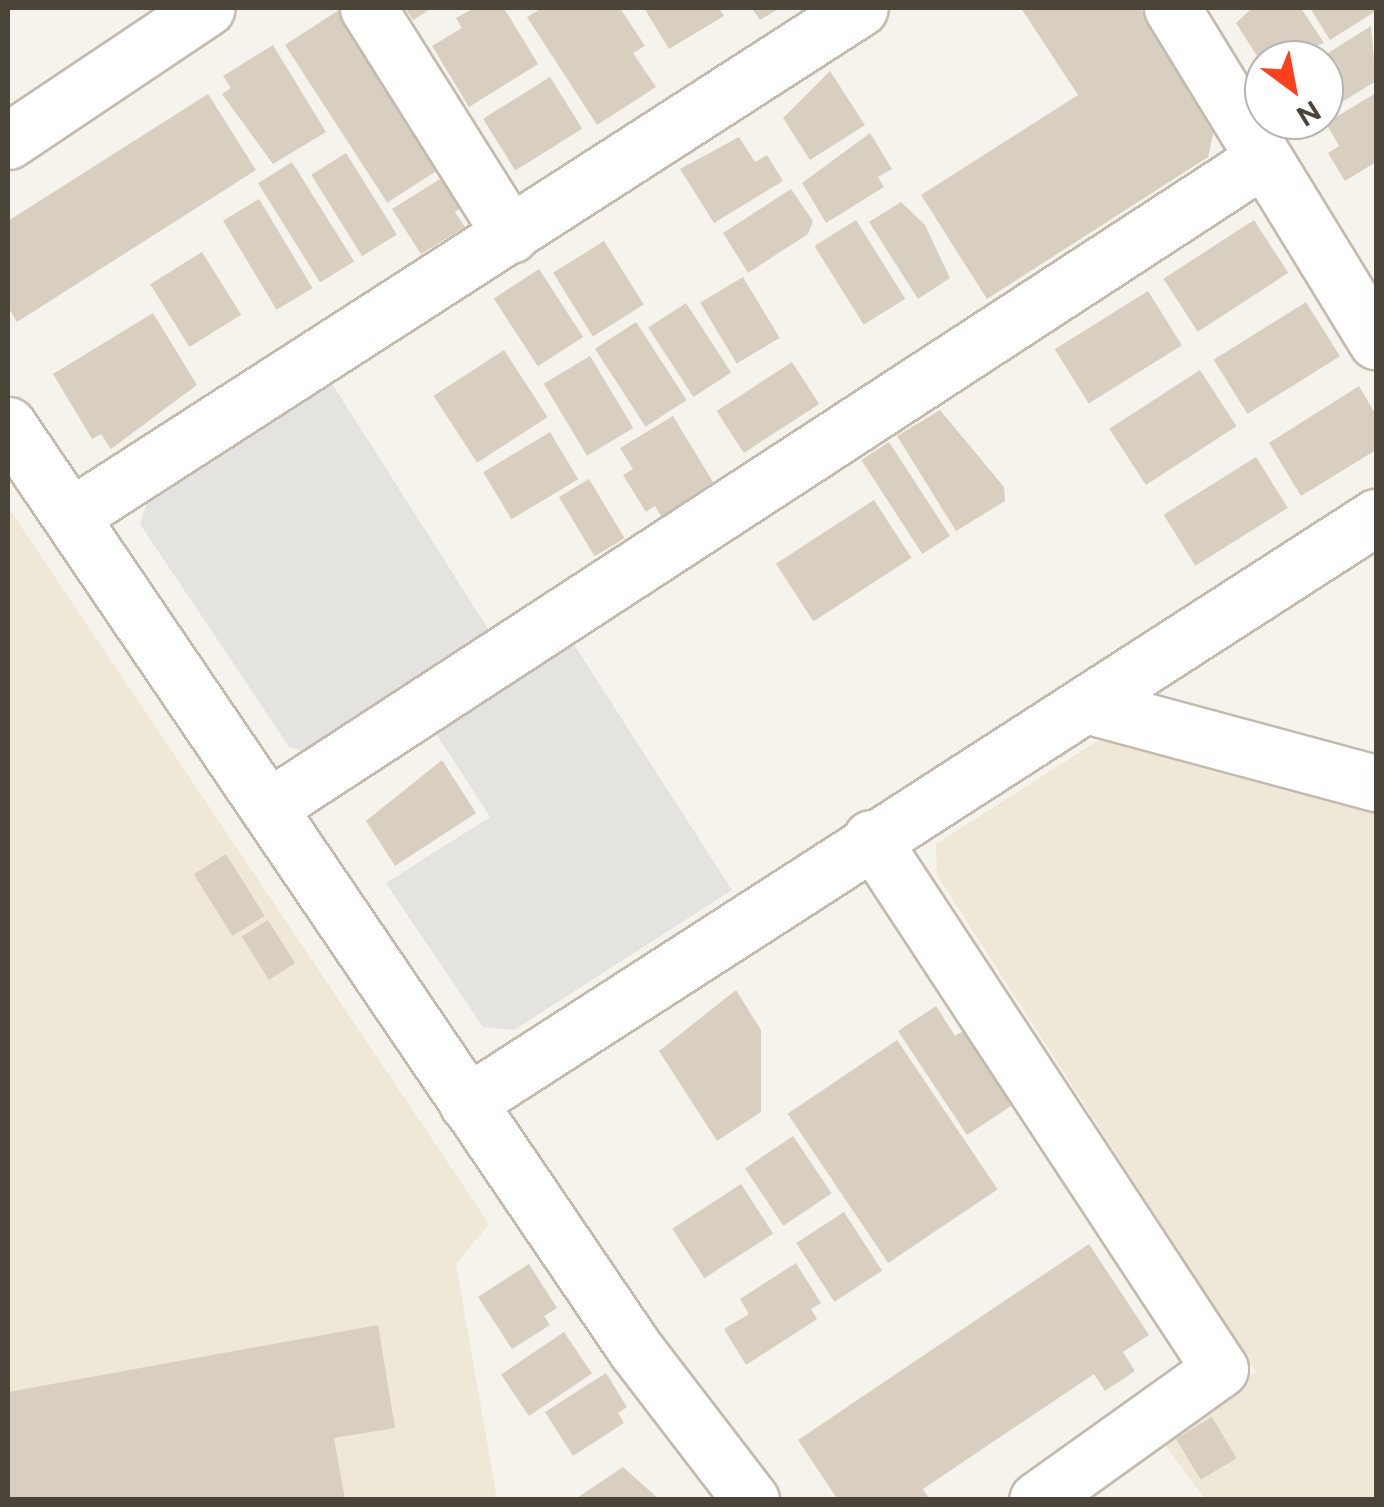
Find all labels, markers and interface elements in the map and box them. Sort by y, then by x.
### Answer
north arrow [1244,40,1344,140]
text: N [1291,94,1327,134]

